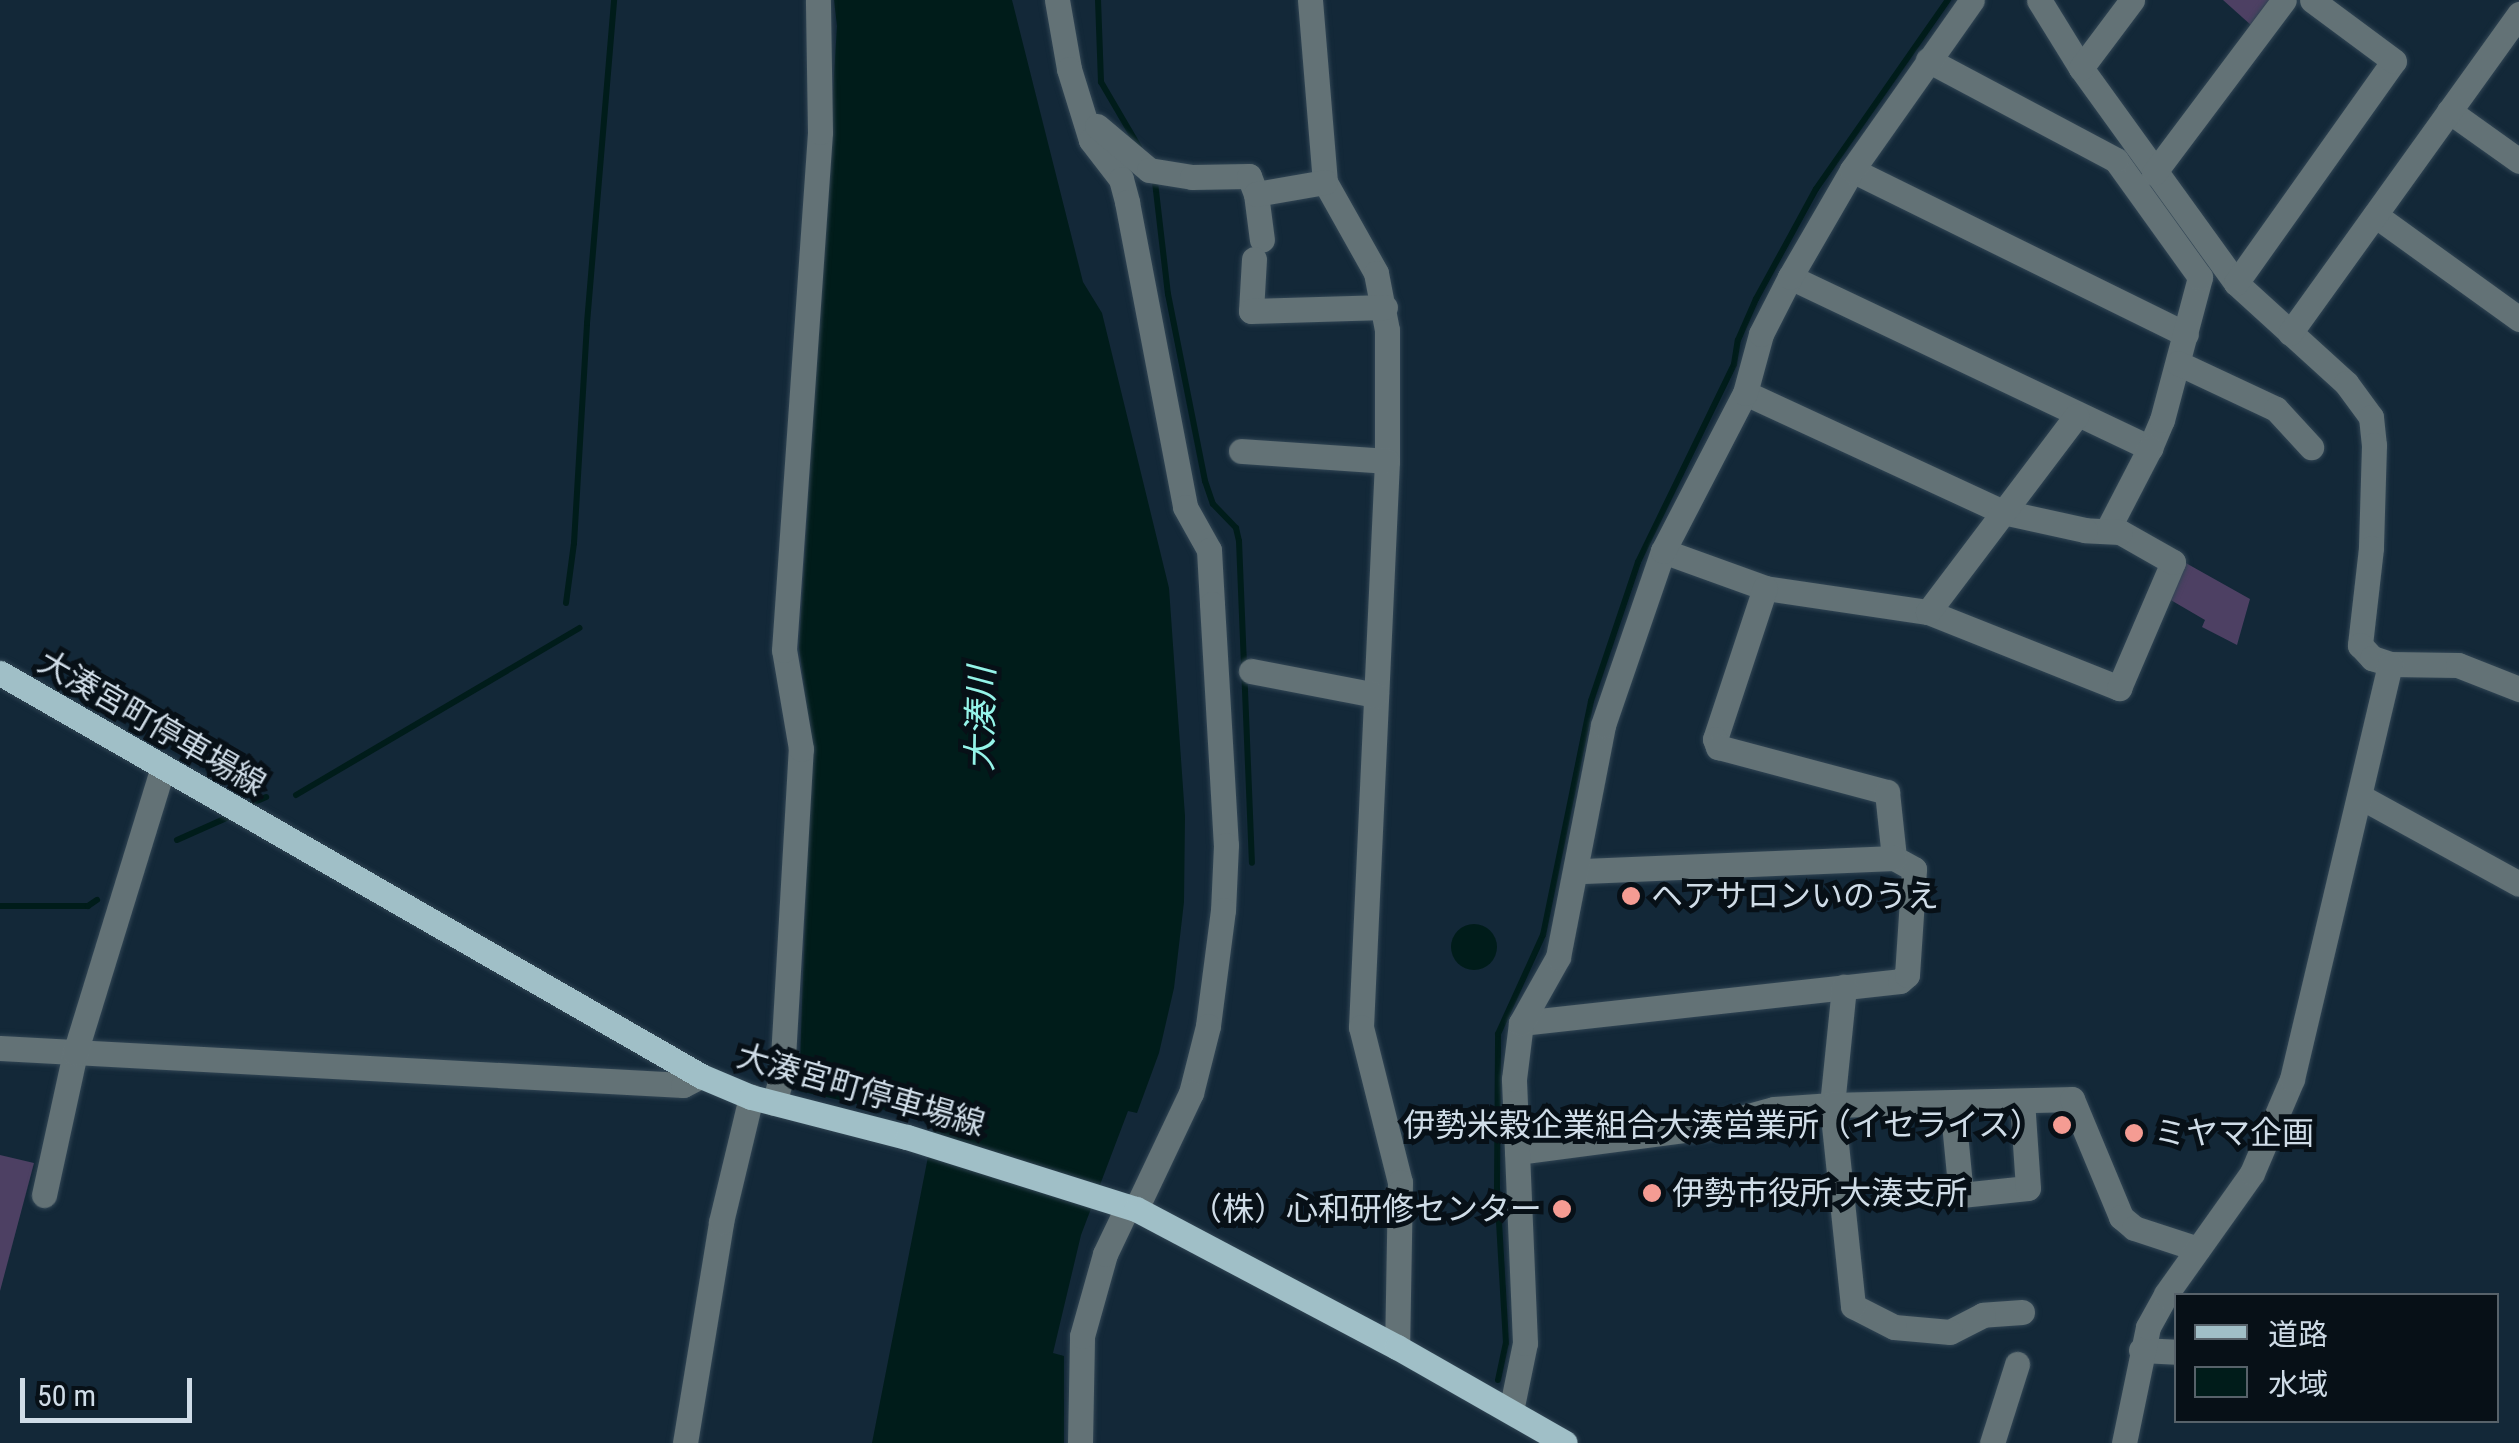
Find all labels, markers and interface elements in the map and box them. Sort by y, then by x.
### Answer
street label: 大湊宮町停車場線 [32,642,272,804]
water label: 大湊川 [960,666,1004,772]
place label: ヘアサロンいのうえ [1651,877,1939,915]
marker: ヘアサロンいのうえ [1620,885,1642,907]
street label: 大湊宮町停車場線 [733,1036,989,1144]
place label: 伊勢米穀企業組合大湊営業所（イセライス） [1402,1106,2042,1144]
marker: 伊勢米穀企業組合大湊営業所（イセライス） [2051,1114,2073,1136]
place label: ミヤマ企画 [2154,1114,2314,1152]
marker: ミヤマ企画 [2123,1122,2145,1144]
place label: 伊勢市役所 大湊支所 [1672,1174,1967,1212]
marker: 伊勢市役所 大湊支所 [1641,1182,1663,1204]
place label: （株）心和研修センター [1190,1190,1542,1228]
marker: （株）心和研修センター [1551,1198,1573,1220]
legend [2174,1293,2499,1423]
text: 道路 [2268,1317,2328,1352]
scale bar [25,1358,198,1420]
text: 水域 [2268,1367,2328,1402]
text: 50 m [37,1378,96,1413]

